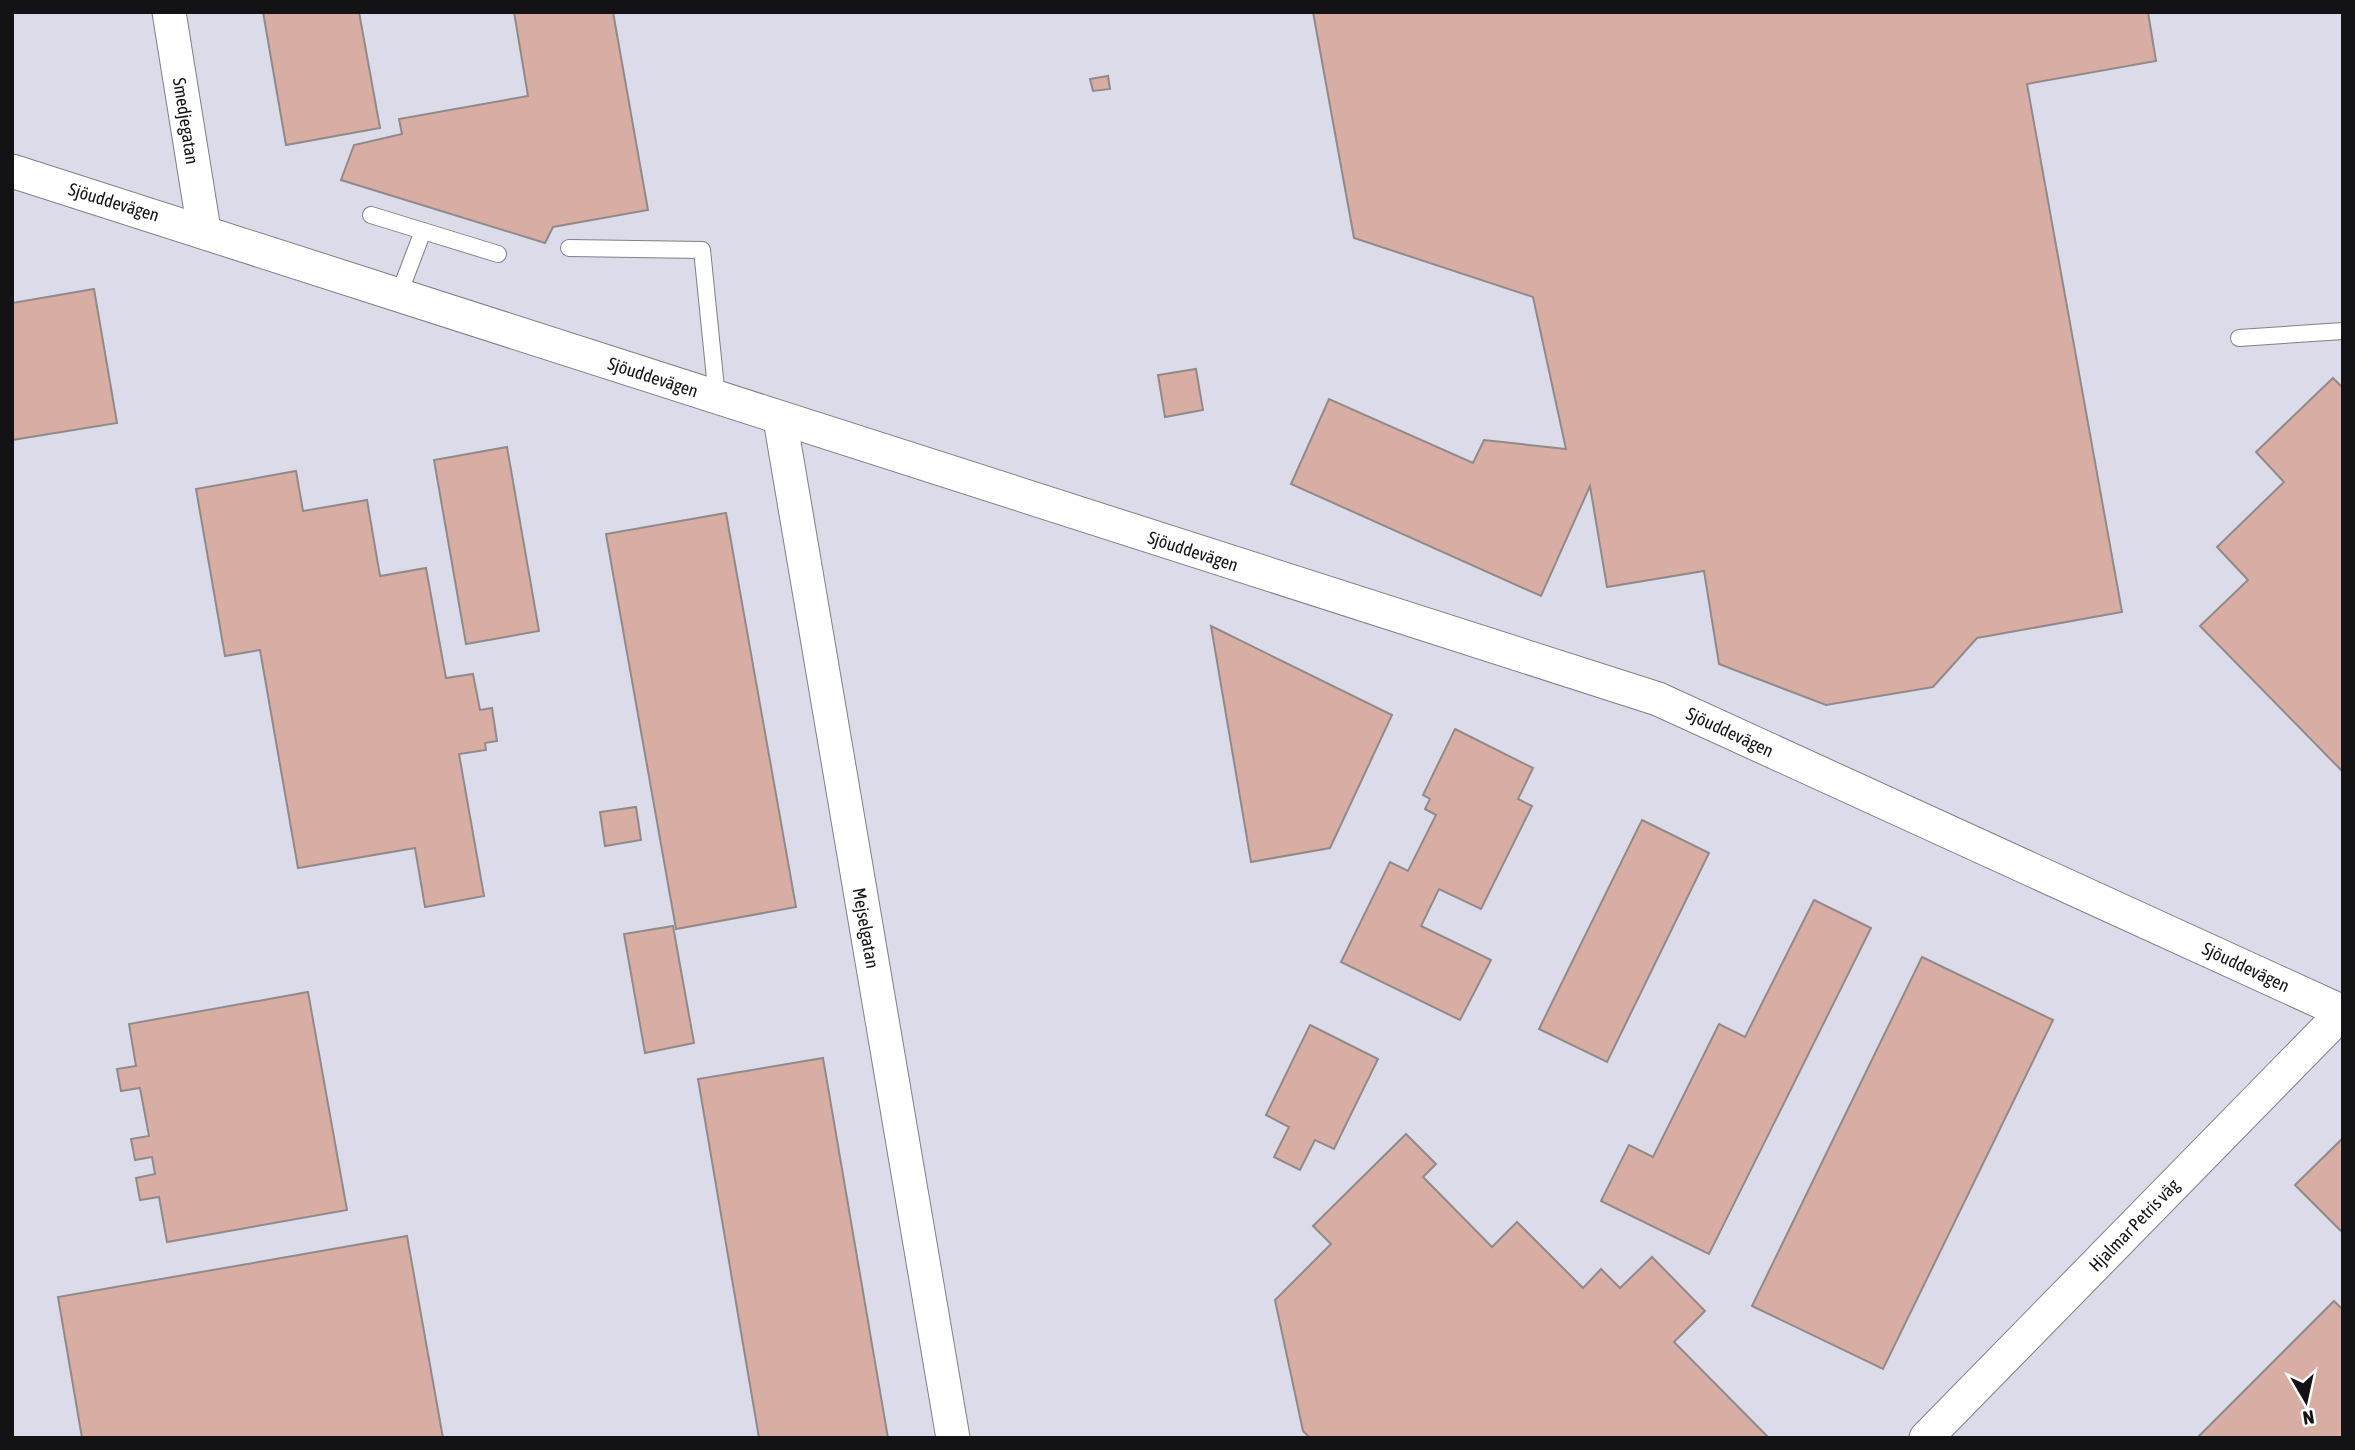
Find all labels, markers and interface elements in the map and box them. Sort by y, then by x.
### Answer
street label: Smedjegatan [169,76,203,166]
street label: Sjöuddevägen [66,178,162,226]
street label: Sjöuddevägen [605,353,701,401]
street label: Sjöuddevägen [1145,527,1241,575]
street label: Sjöuddevägen [1683,703,1777,761]
street label: Mejselgatan [849,886,883,970]
street label: Sjöuddevägen [2199,938,2293,996]
street label: Hjalmar Petris väg [2085,1174,2184,1276]
north arrow [2271,1366,2341,1436]
text: N [2301,1406,2316,1430]

